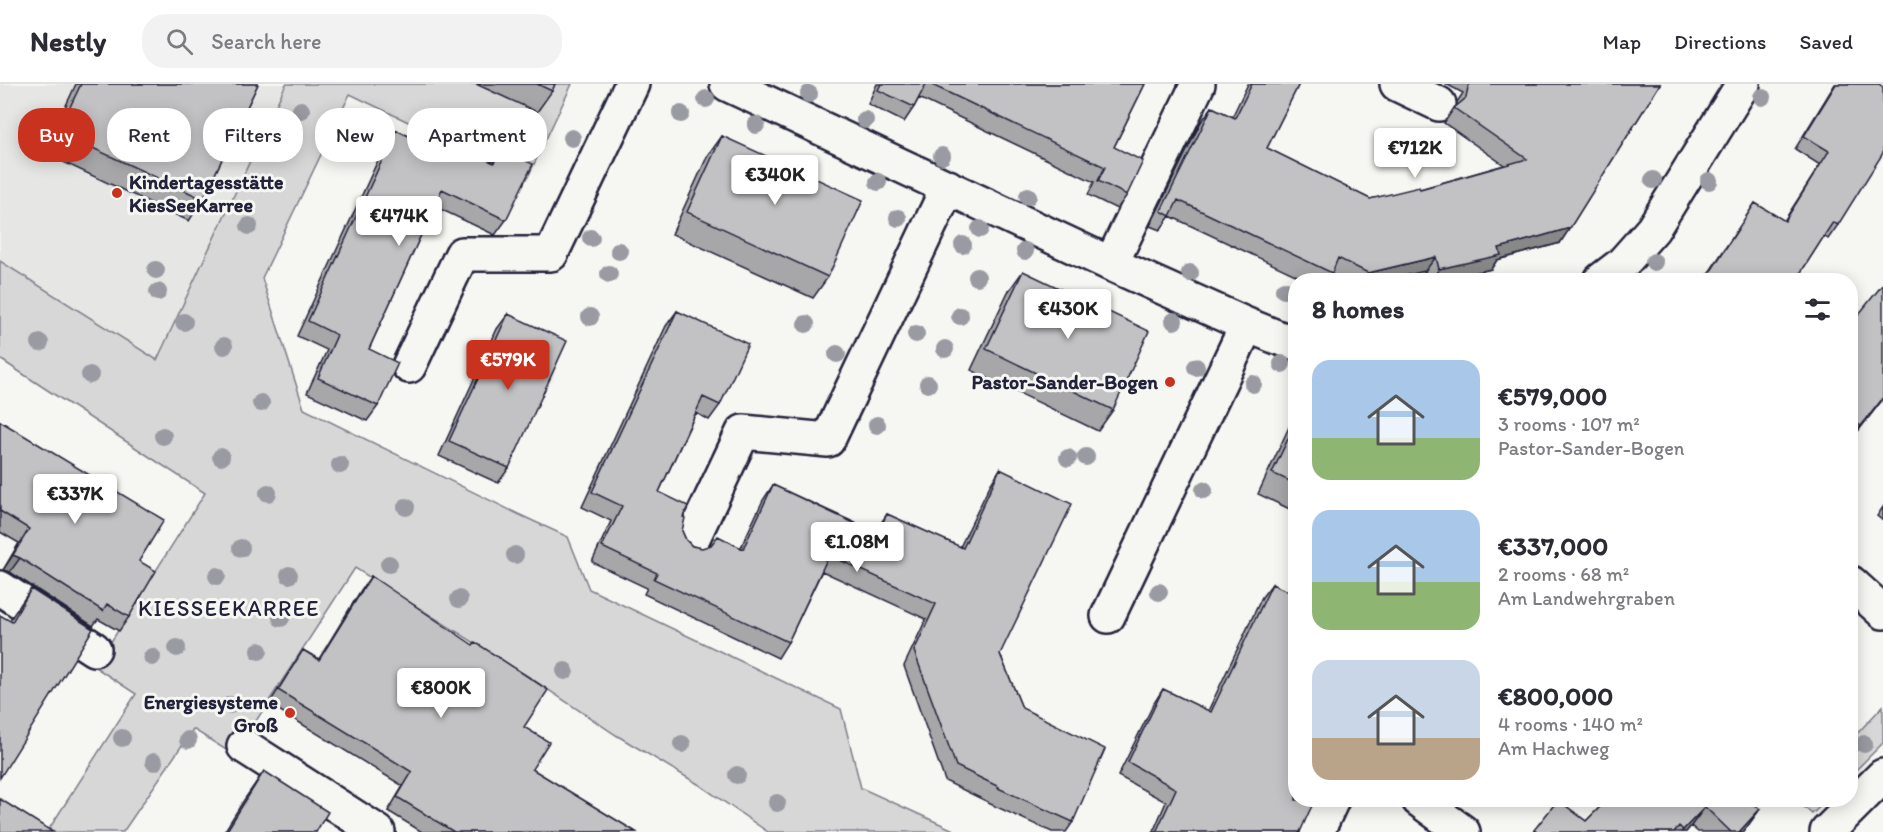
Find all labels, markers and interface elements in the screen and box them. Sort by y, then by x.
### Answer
search box [142,14,562,68]
text: Nestly [30,24,106,58]
icon: search [163,25,196,58]
text: Search here [211,28,322,55]
text: Map [1603,29,1641,54]
text: Directions [1674,29,1766,54]
text: Saved [1799,29,1853,54]
chip: Buy [18,108,95,162]
chip: Rent [107,108,191,162]
chip: Filters [203,108,303,162]
chip: New [315,108,395,162]
chip: Apartment [407,108,547,162]
pin: €712K [1373,128,1457,179]
text: €712K [1388,135,1442,159]
pin: €340K [733,155,817,206]
text: €340K [745,162,805,186]
place label: Kindertagesstätte KiesSeeKarree [129,170,284,217]
marker: Kindertagesstätte KiesSeeKarree [110,186,124,200]
pin: €474K [357,196,441,247]
text: €474K [370,203,428,227]
pin: €430K [1026,289,1110,340]
text: 8 homes [1312,293,1404,325]
icon: filters [1801,293,1834,326]
text: €430K [1038,296,1098,320]
pin: €579K [466,340,550,391]
text: €579K [480,347,536,371]
place label: Pastor-Sander-Bogen [972,370,1158,395]
marker: Pastor-Sander-Bogen [1163,375,1177,389]
text: €579,000 [1498,380,1607,412]
icon: home [1360,384,1432,456]
text: 3 rooms · 107 m² [1498,412,1640,436]
text: Pastor-Sander-Bogen [1498,436,1684,460]
pin: €337K [33,474,117,525]
text: €337K [47,481,103,505]
pin: €1.08M [808,522,906,573]
text: €1.08M [825,529,889,553]
text: €337,000 [1498,530,1608,562]
icon: home [1360,534,1432,606]
text: 2 rooms · 68 m² [1498,562,1629,586]
text: Am Landwehrgraben [1498,586,1675,610]
district label: KIESSEEKARREE [138,595,320,622]
pin: €800K [399,668,483,719]
text: €800K [411,675,471,699]
text: €800,000 [1498,680,1613,712]
icon: home [1360,684,1432,756]
place label: Energiesysteme Groß [144,690,278,737]
marker: Energiesysteme Groß [283,706,297,720]
text: 4 rooms · 140 m² [1498,712,1643,736]
text: Am Hachweg [1498,736,1609,760]

